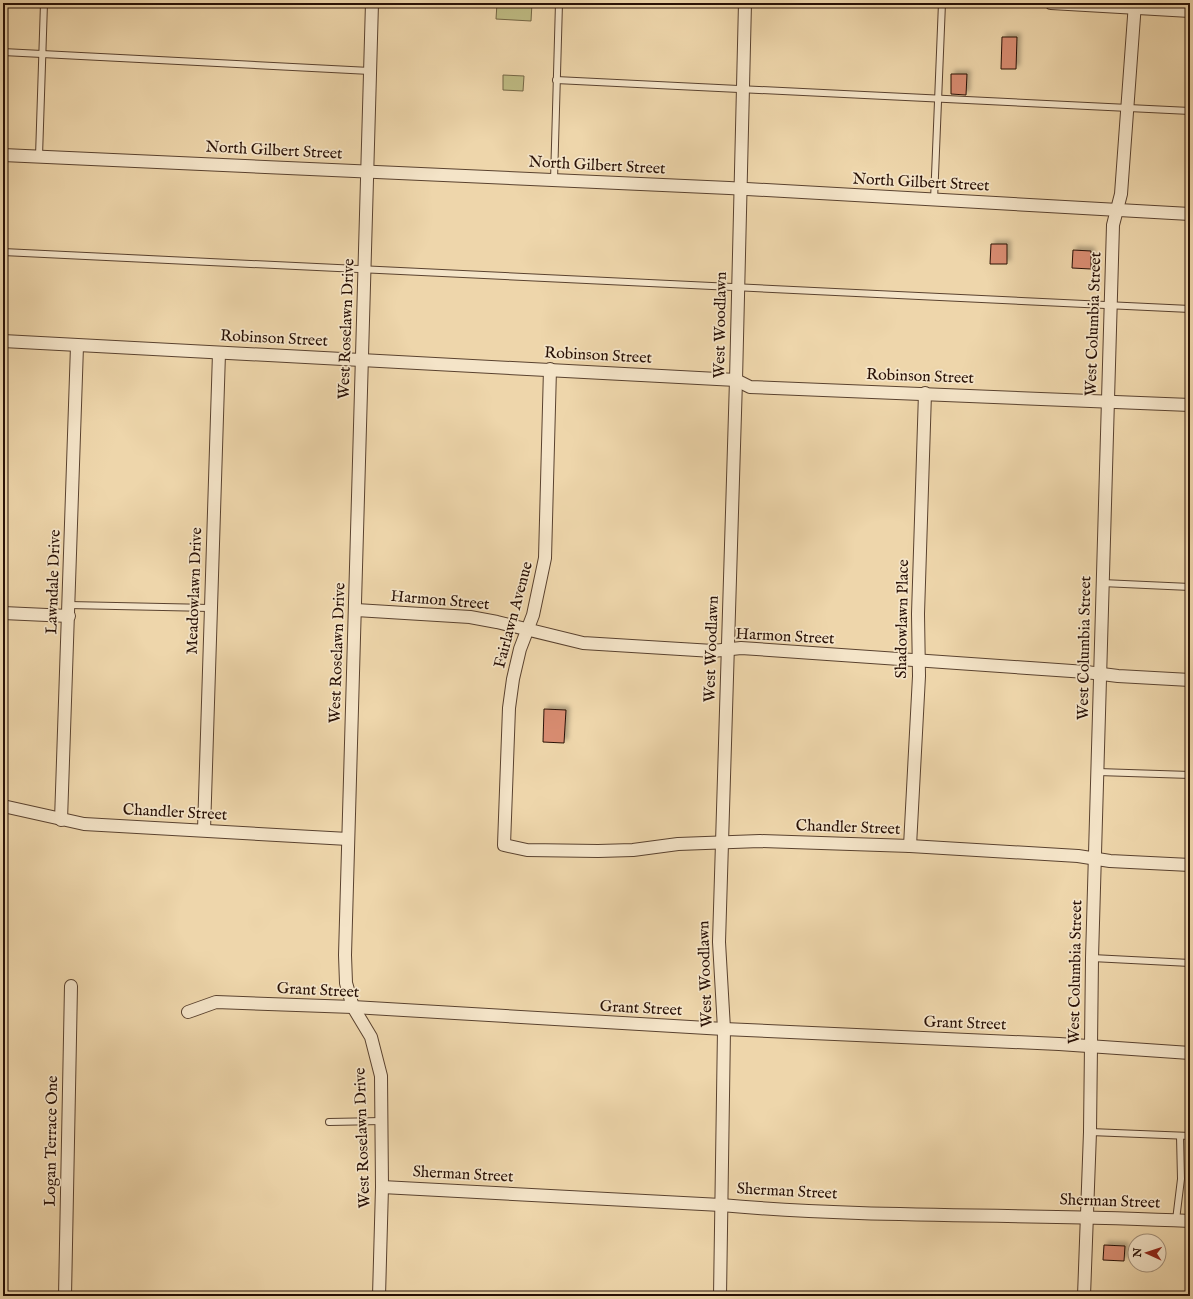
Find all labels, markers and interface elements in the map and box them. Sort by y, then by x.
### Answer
street label: North Gilbert Street [205,137,344,165]
street label: North Gilbert Street [528,152,667,180]
street label: North Gilbert Street [852,169,991,197]
street label: West Columbia Street [1081,251,1107,396]
street label: West Roselawn Drive [335,258,359,400]
street label: West Woodlawn [710,271,732,379]
street label: Robinson Street [220,326,329,352]
street label: Robinson Street [544,343,653,369]
street label: Robinson Street [866,365,975,389]
street label: Meadowlawn Drive [183,527,207,655]
street label: Lawndale Drive [42,529,66,635]
street label: Shadowlawn Place [892,559,914,679]
street label: Fairlawn Avenue [490,560,538,670]
street label: West Columbia Street [1074,575,1096,720]
street label: West Roselawn Drive [326,582,350,724]
street label: Harmon Street [390,587,491,615]
street label: West Woodlawn [700,595,724,703]
street label: Harmon Street [735,624,836,650]
street label: Chandler Street [122,800,228,826]
street label: Chandler Street [795,816,901,840]
street label: West Columbia Street [1065,899,1087,1044]
street label: West Woodlawn [694,920,718,1028]
street label: Grant Street [276,979,360,1003]
street label: Grant Street [599,997,683,1021]
street label: Grant Street [923,1013,1007,1035]
street label: West Roselawn Drive [351,1067,375,1209]
street label: Logan Terrace One [41,1075,63,1207]
street label: Sherman Street [412,1162,514,1188]
street label: Sherman Street [736,1179,838,1205]
street label: Sherman Street [1059,1190,1161,1214]
north arrow [1127,1233,1167,1273]
text: N [1131,1247,1145,1259]

